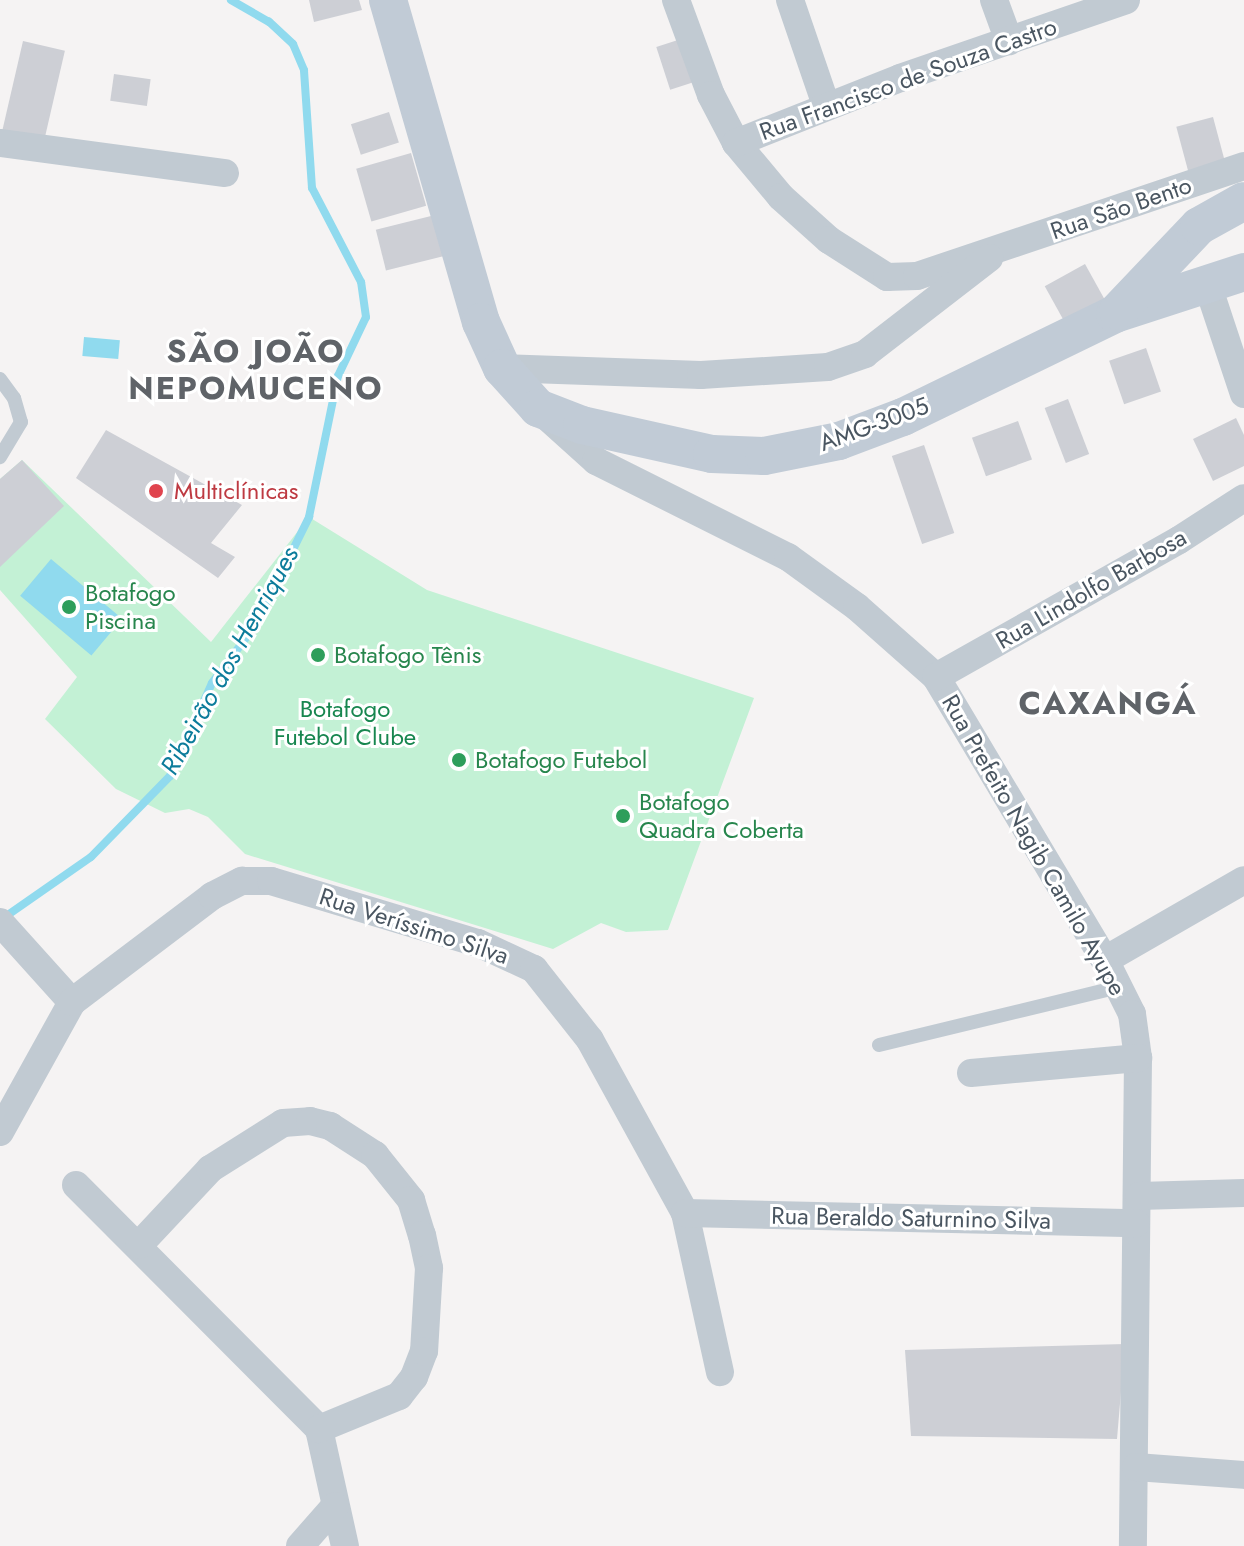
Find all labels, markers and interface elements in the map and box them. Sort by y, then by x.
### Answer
street label: Rua Francisco de Souza Castro [755,12,1061,146]
street label: Rua São Bento [1047,170,1195,246]
district label: SÃO JOÃO NEPOMUCENO [128,333,384,408]
street label: AMG-3005 [815,391,933,457]
place label: Multiclínicas [174,477,298,505]
marker: Multiclínicas [145,480,167,502]
street label: Rua Lindolfo Barbosa [991,523,1191,655]
water label: Ribeirão dos Henriques [154,542,306,780]
place label: Botafogo Piscina [85,579,176,635]
marker: Botafogo Piscina [60,598,78,616]
place label: Botafogo Tênis [334,641,481,669]
marker: Botafogo Tênis [309,646,327,664]
district label: CAXANGÁ [1019,684,1197,722]
street label: Rua Prefeito Nagib Camilo Ayupe [936,689,1132,1001]
park label: Botafogo Futebol Clube [274,695,416,751]
place label: Botafogo Futebol [475,746,647,774]
marker: Botafogo Futebol [450,751,468,769]
place label: Botafogo Quadra Coberta [639,788,804,844]
marker: Botafogo Quadra Coberta [614,807,632,825]
street label: Rua Veríssimo Silva [316,882,512,970]
street label: Rua Beraldo Saturnino Silva [771,1201,1051,1235]

